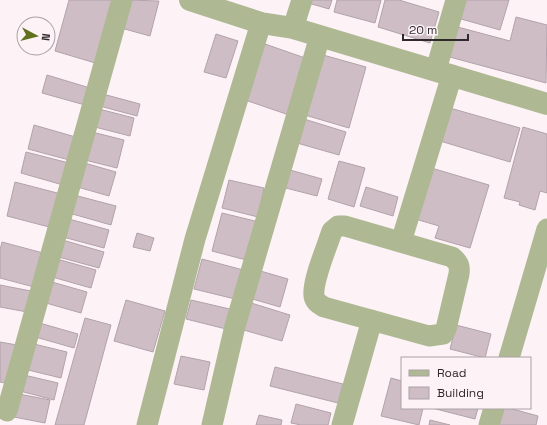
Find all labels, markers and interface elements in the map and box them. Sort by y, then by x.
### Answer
north arrow [16,16,56,56]
scale bar [403,16,468,42]
text: 20 m [409,22,437,38]
text: N [39,33,53,42]
legend [401,357,531,409]
text: Road [437,365,466,381]
text: Building [437,385,484,401]

